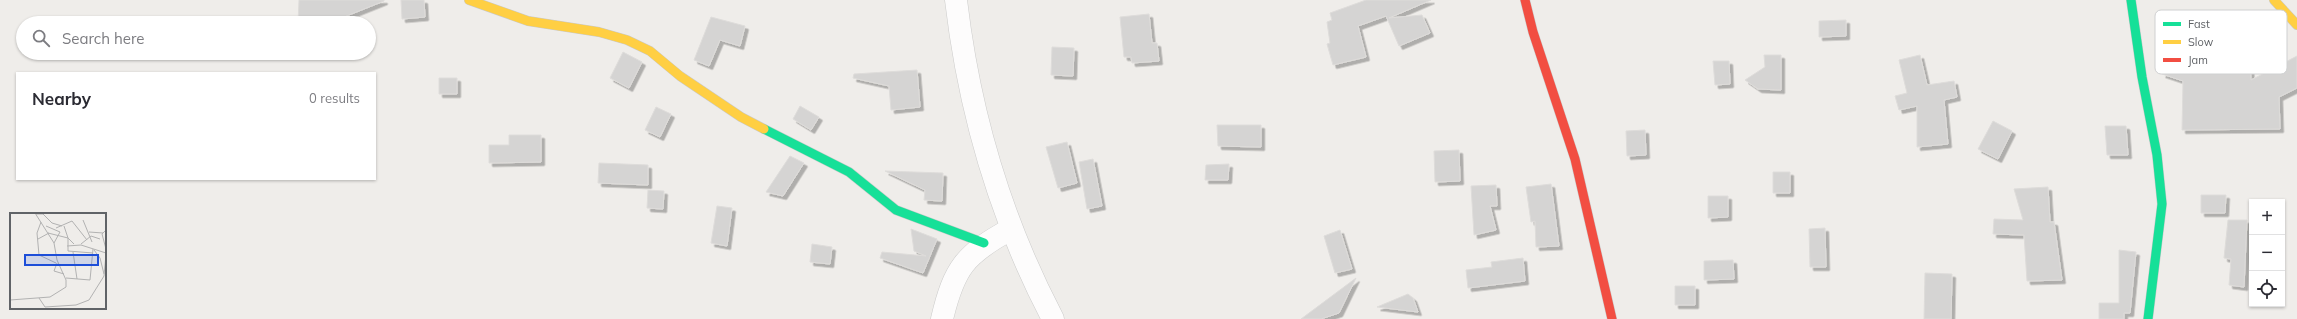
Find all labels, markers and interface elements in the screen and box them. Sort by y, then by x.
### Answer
legend [2155,10,2287,74]
search box [16,16,376,60]
text: Fast [2188,17,2210,31]
icon: search [30,27,52,49]
text: Search here [62,29,144,48]
text: Slow [2188,35,2214,49]
text: Jam [2188,53,2208,67]
text: Nearby [32,88,91,109]
text: 0 results [309,90,360,106]
map controls [2249,199,2285,307]
button: + [2249,199,2285,235]
inset map [10,213,106,309]
button: − [2249,235,2285,271]
button: locate [2249,271,2285,307]

